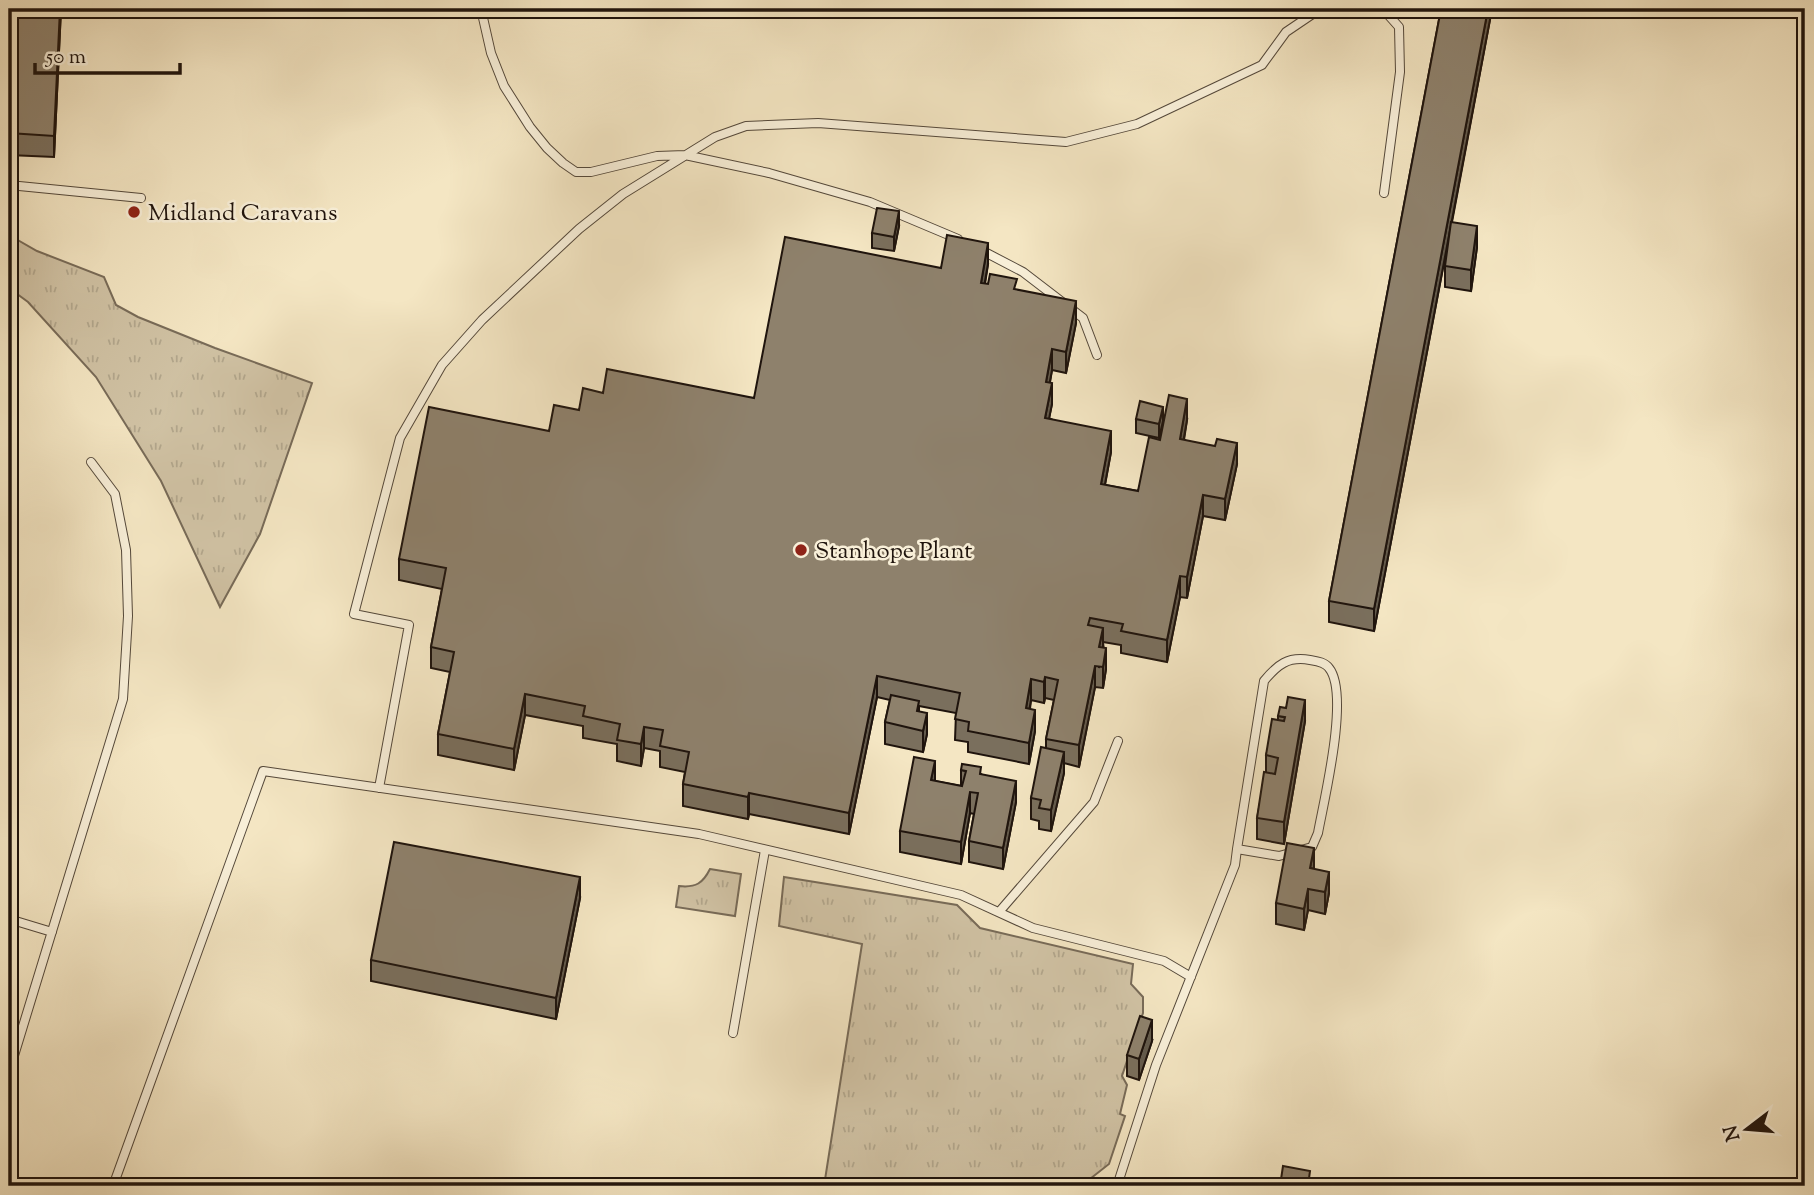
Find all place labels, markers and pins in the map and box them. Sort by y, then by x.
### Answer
place label: Midland Caravans [148,197,337,231]
marker: Midland Caravans [126,204,142,220]
place label: Stanhope Plant [815,535,973,569]
marker: Stanhope Plant [793,542,809,558]

